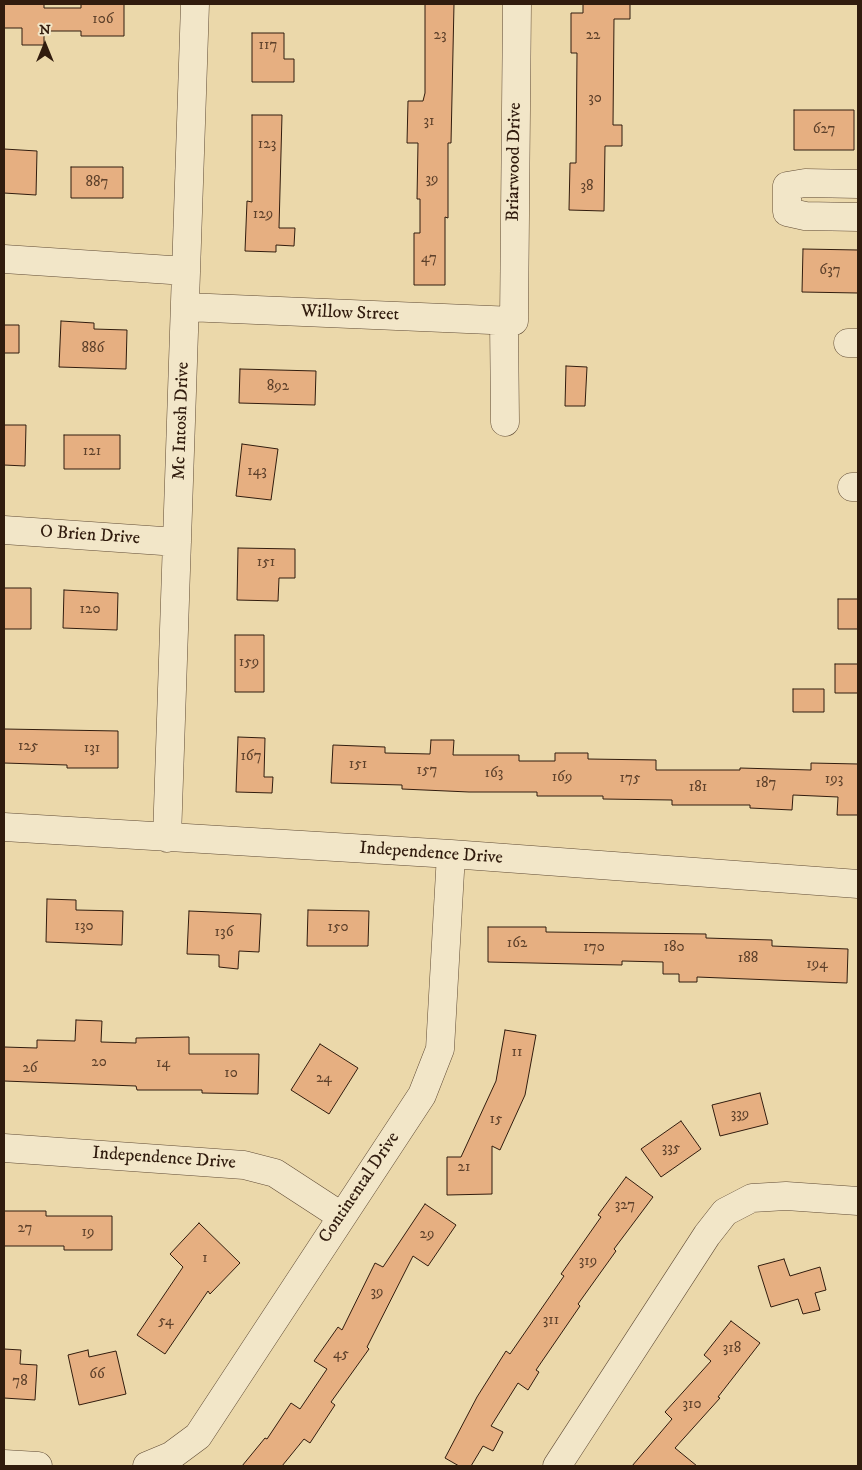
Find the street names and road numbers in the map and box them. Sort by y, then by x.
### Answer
street label: Briarwood Drive [503,102,527,222]
street label: Willow Street [300,301,400,327]
street label: Mc Intosh Drive [169,361,195,481]
street label: O Brien Drive [39,522,141,550]
street label: Independence Drive [358,838,504,870]
street label: Continental Drive [315,1128,405,1248]
street label: Independence Drive [91,1143,237,1175]

